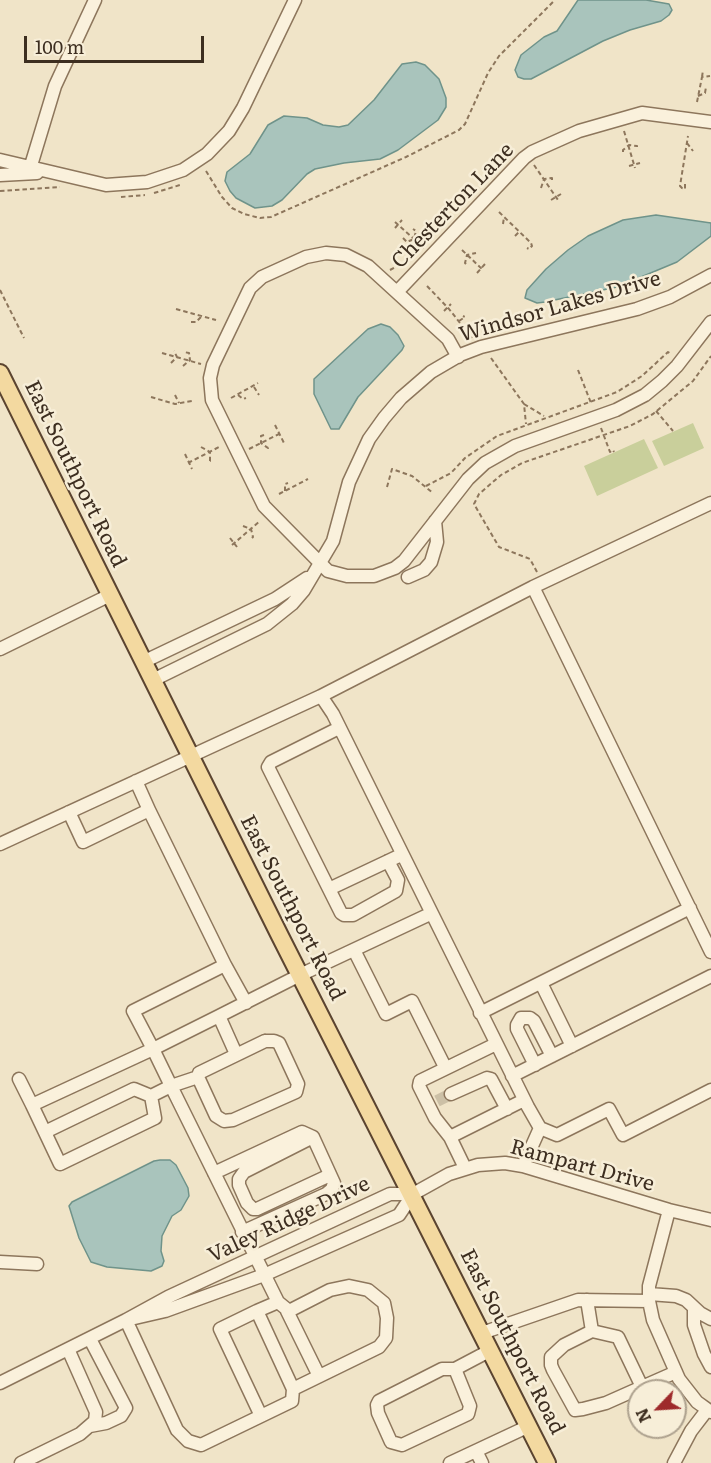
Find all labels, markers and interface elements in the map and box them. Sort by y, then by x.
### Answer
scale bar [27,24,207,62]
text: 100 m [35,33,84,60]
street label: Chesterton Lane [387,138,519,274]
street label: Windsor Lakes Drive [456,266,664,348]
street label: East Southport Road [19,376,131,572]
street label: East Southport Road [234,811,350,1005]
street label: Rampart Drive [507,1135,657,1197]
street label: Valey Ridge Drive [204,1171,374,1269]
street label: East Southport Road [454,1245,570,1439]
north arrow [627,1379,687,1439]
text: N [629,1405,656,1427]

